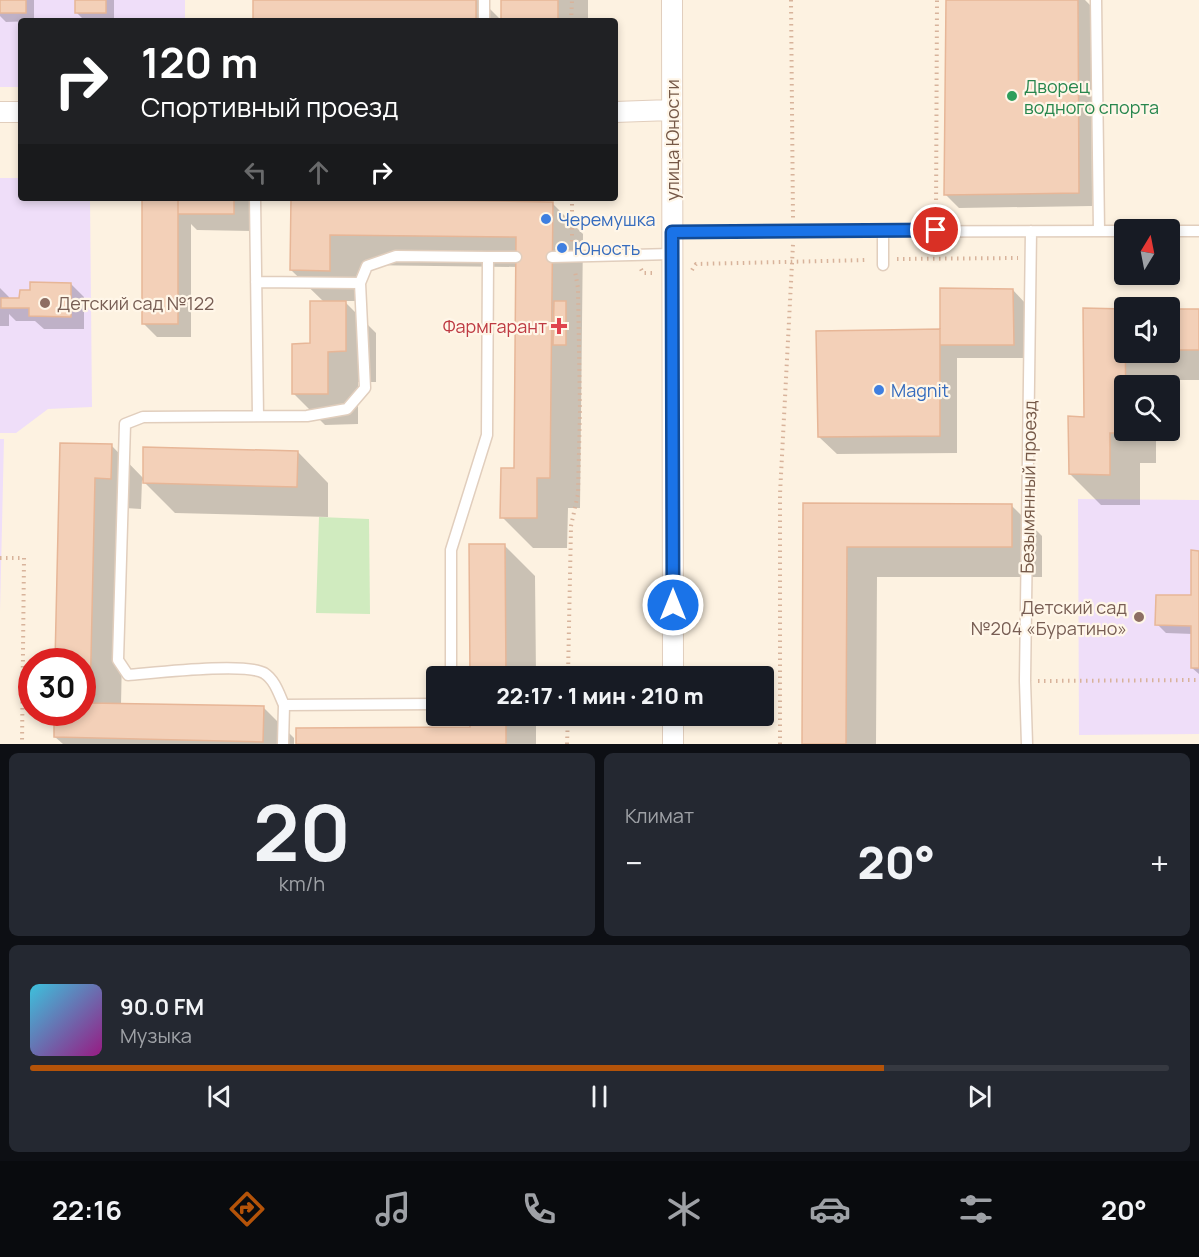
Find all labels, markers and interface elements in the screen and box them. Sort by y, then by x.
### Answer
text: 120 m [141,33,258,91]
icon: right [42,42,120,120]
place label: Дворец водного спорта [1024,74,1159,119]
street label: улица Юности [660,79,684,201]
text: Спортивный проезд [141,88,398,125]
marker: Дворец водного спорта [1005,89,1019,103]
icon: left [239,156,272,189]
icon: ahead [302,156,335,189]
icon: right [365,156,398,189]
pin [910,204,961,255]
place label: Черемушка [558,207,656,231]
marker: Черемушка [539,212,553,226]
icon: arrive [919,213,952,246]
north arrow [1114,219,1180,285]
map controls [1114,219,1180,441]
place label: Юность [574,236,640,260]
marker: Юность [555,241,569,255]
place label: Детский сад №122 [57,291,214,315]
marker: Детский сад №122 [38,296,52,310]
button: sound [1114,297,1180,363]
place label: Фармгарант [443,314,547,338]
marker: Фармгарант [552,319,566,333]
button: search [1114,375,1180,441]
place label: Magnit [891,378,949,402]
marker: Magnit [872,383,886,397]
street label: Безымянный проезд [1014,400,1042,574]
position arrow [641,573,705,637]
place label: Детский сад №204 «Буратино» [971,595,1127,640]
marker: Детский сад №204 «Буратино» [1132,610,1146,624]
speed limit sign: 30 [18,648,96,726]
text: 22:17 · 1 мин · 210 m [496,681,704,711]
text: 20 [253,778,351,884]
text: Климат [625,802,694,829]
text: 20° [858,831,935,893]
text: − [625,840,643,885]
text: + [1150,840,1169,885]
text: km/h [279,870,325,897]
text: 90.0 FM [120,992,204,1022]
text: Музыка [120,1022,192,1049]
icon: previous [203,1080,236,1113]
icon: pause [583,1080,616,1113]
icon: next [963,1080,996,1113]
icon: directions [226,1188,268,1230]
icon: music [372,1188,414,1230]
icon: phone [518,1188,560,1230]
icon: climate [663,1188,705,1230]
icon: car [809,1188,851,1230]
icon: filters [955,1188,997,1230]
text: 22:16 [52,1191,122,1228]
text: 20° [1101,1191,1147,1228]

